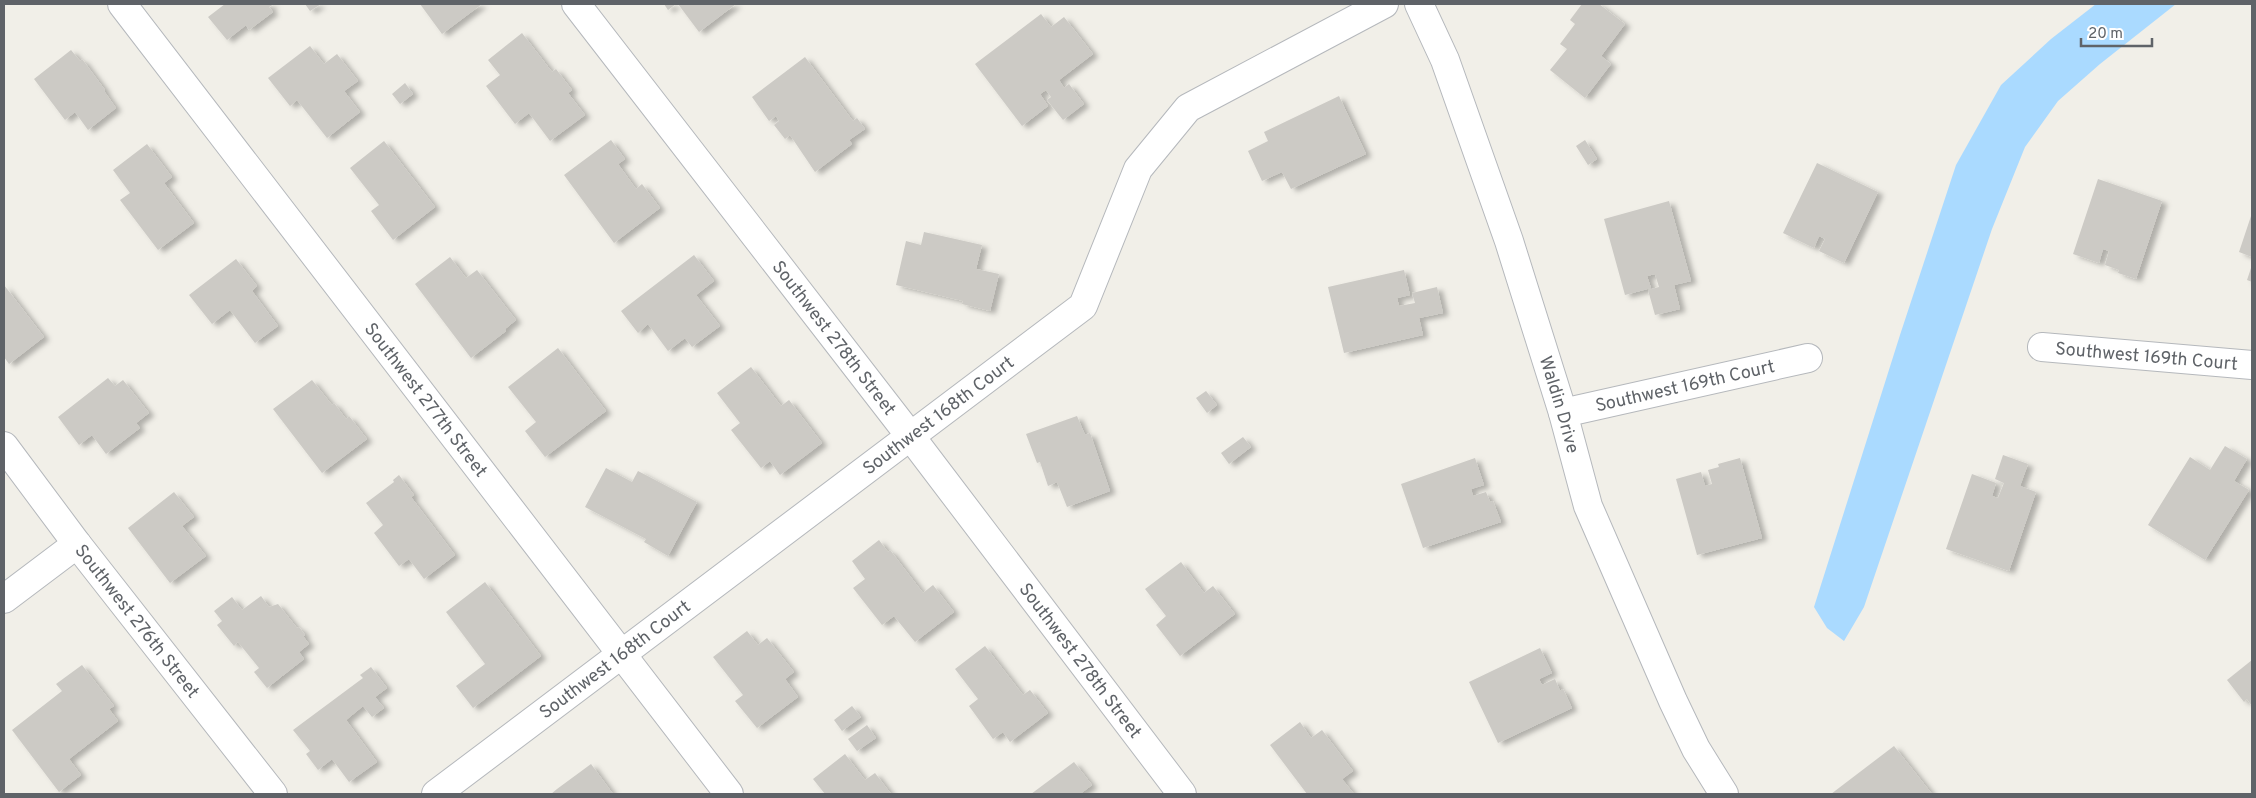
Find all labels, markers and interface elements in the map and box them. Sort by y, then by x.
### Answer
scale bar [2081,15,2152,47]
text: 20 m [2088,25,2123,44]
street label: Southwest 278th Street [766,257,900,421]
street label: Southwest 277th Street [358,319,491,482]
street label: Southwest 169th Court [2054,338,2239,377]
street label: Southwest 168th Court [859,352,1019,481]
street label: Waldin Drive [1533,353,1583,456]
street label: Southwest 169th Court [1593,356,1777,418]
street label: Southwest 276th Street [69,540,204,703]
street label: Southwest 278th Street [1013,579,1146,744]
street label: Southwest 168th Court [535,596,696,725]

